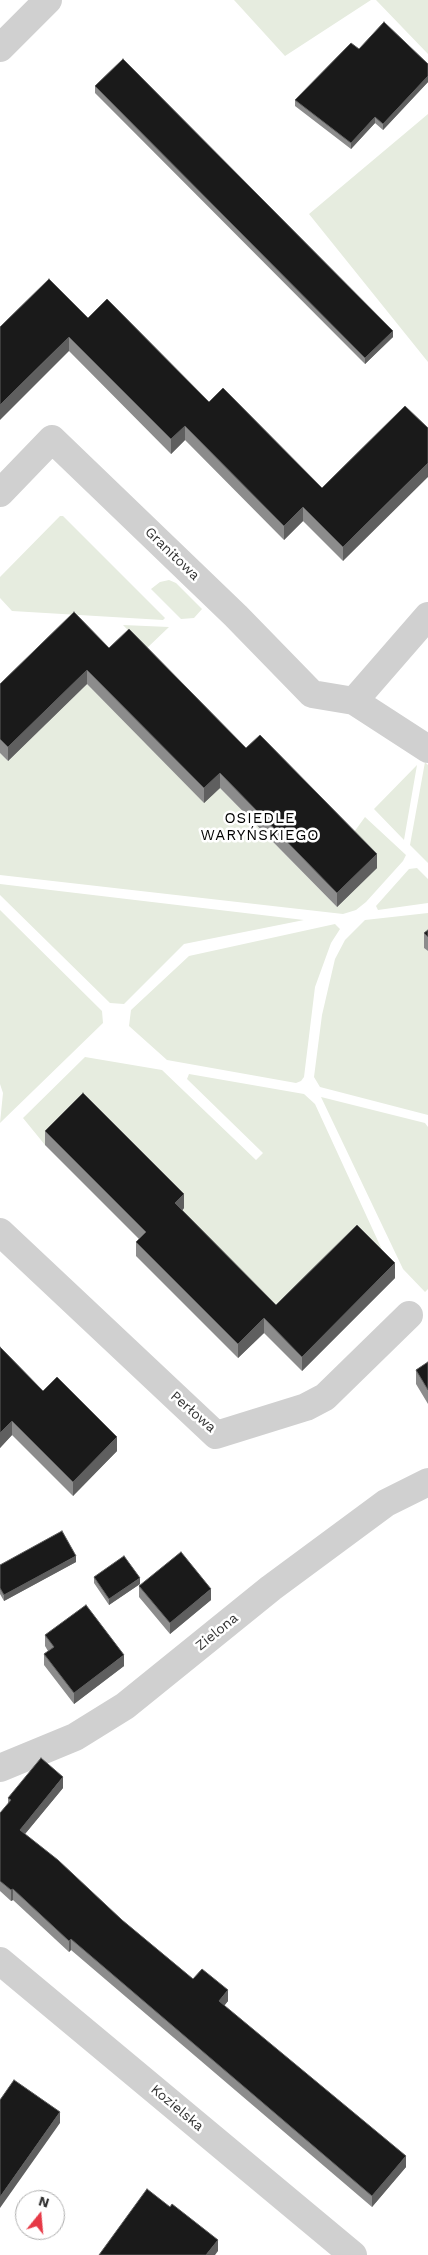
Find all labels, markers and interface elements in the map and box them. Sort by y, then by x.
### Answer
street label: Granitowa [141,524,203,584]
district label: OSIEDLE WARYŃSKIEGO [199,810,321,845]
street label: Perłowa [167,1388,219,1436]
street label: Zielona [192,1610,242,1654]
street label: Kozielska [147,2081,207,2135]
north arrow [15,2190,65,2240]
text: N [37,2192,51,2211]

